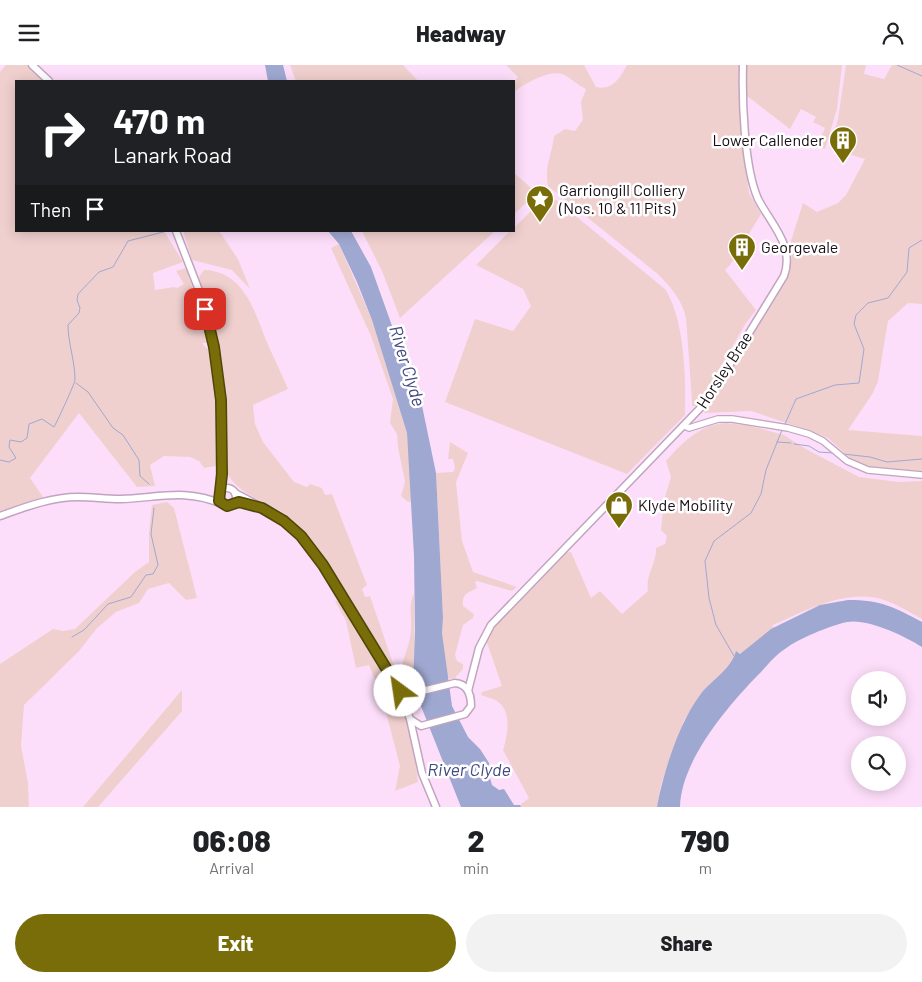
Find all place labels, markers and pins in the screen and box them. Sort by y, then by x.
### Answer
building icon: Lower Callender [828,125,858,164]
place label: Lower Callender [712,130,824,149]
place label: Garriongill Colliery (Nos. 10 & 11 Pits) [558,180,686,217]
place icon: Garriongill Colliery (Nos. 10 & 11 Pits) [525,184,555,223]
building icon: Georgevale [727,232,757,271]
place label: Georgevale [761,237,838,256]
pin [184,288,226,330]
shop icon: Klyde Mobility [604,490,634,529]
place label: Klyde Mobility [638,495,734,514]

